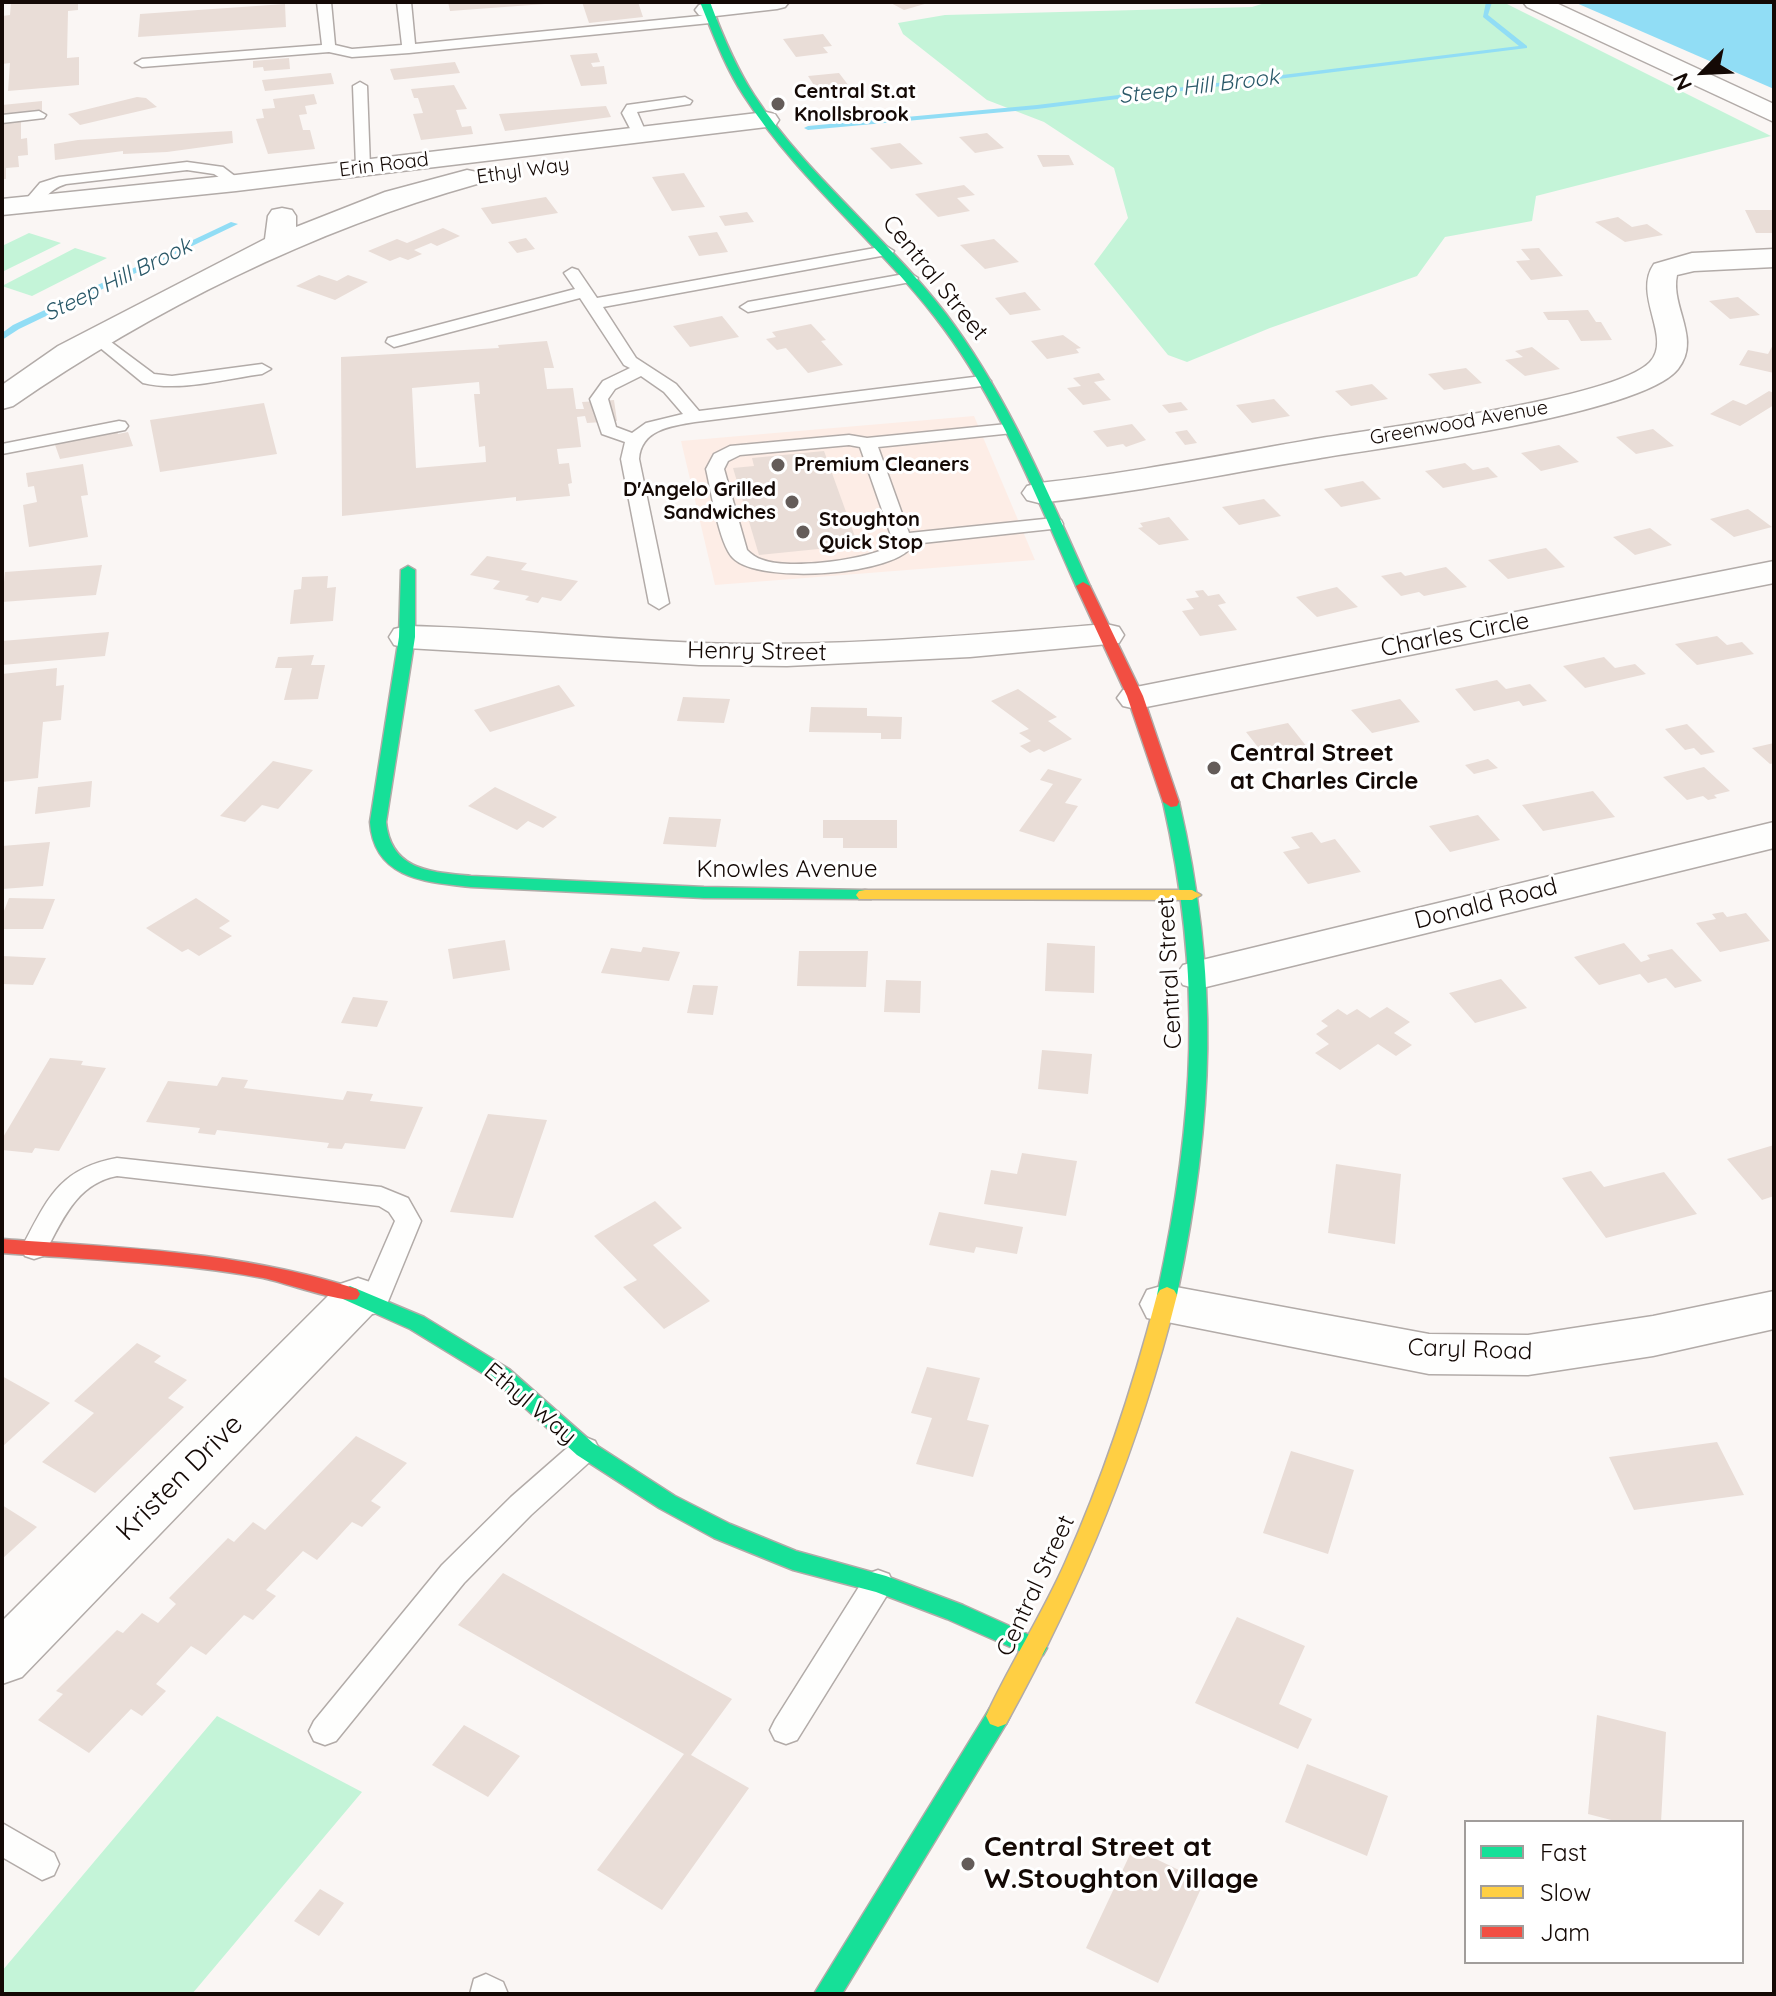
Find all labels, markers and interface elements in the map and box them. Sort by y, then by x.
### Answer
north arrow [1664,32,1744,112]
water label: Steep Hill Brook [1117,64,1281,110]
text: N [1666,69,1698,95]
place label: Central St.at Knollsbrook [794,80,916,127]
marker: Central St.at Knollsbrook [769,95,787,113]
street label: Erin Road [338,148,430,182]
street label: Ethyl Way [475,153,571,189]
street label: Central Street [876,210,994,346]
water label: Steep Hill Brook [40,233,196,327]
street label: Greenwood Avenue [1368,396,1550,450]
place label: Premium Cleaners [794,453,969,477]
marker: Premium Cleaners [769,456,787,474]
place label: D'Angelo Grilled Sandwiches [623,478,776,525]
marker: D'Angelo Grilled Sandwiches [783,493,801,511]
place label: Stoughton Quick Stop [819,508,923,555]
marker: Stoughton Quick Stop [794,523,812,541]
street label: Charles Circle [1378,607,1532,663]
street label: Henry Street [687,636,827,668]
place label: Central Street at Charles Circle [1230,740,1418,796]
marker: Central Street at Charles Circle [1205,759,1223,777]
street label: Knowles Avenue [696,856,878,884]
street label: Donald Road [1412,872,1560,936]
street label: Central Street [1152,896,1188,1050]
street label: Caryl Road [1407,1333,1533,1367]
street label: Ethyl Way [478,1357,582,1451]
street label: Kristen Drive [110,1408,250,1548]
street label: Central Street [991,1511,1081,1661]
legend [1464,1820,1744,1964]
place label: Central Street at W.Stoughton Village [984,1831,1259,1897]
text: Fast [1540,1837,1587,1867]
marker: Central Street at W.Stoughton Village [959,1855,977,1873]
text: Slow [1540,1877,1591,1907]
text: Jam [1540,1917,1590,1947]

